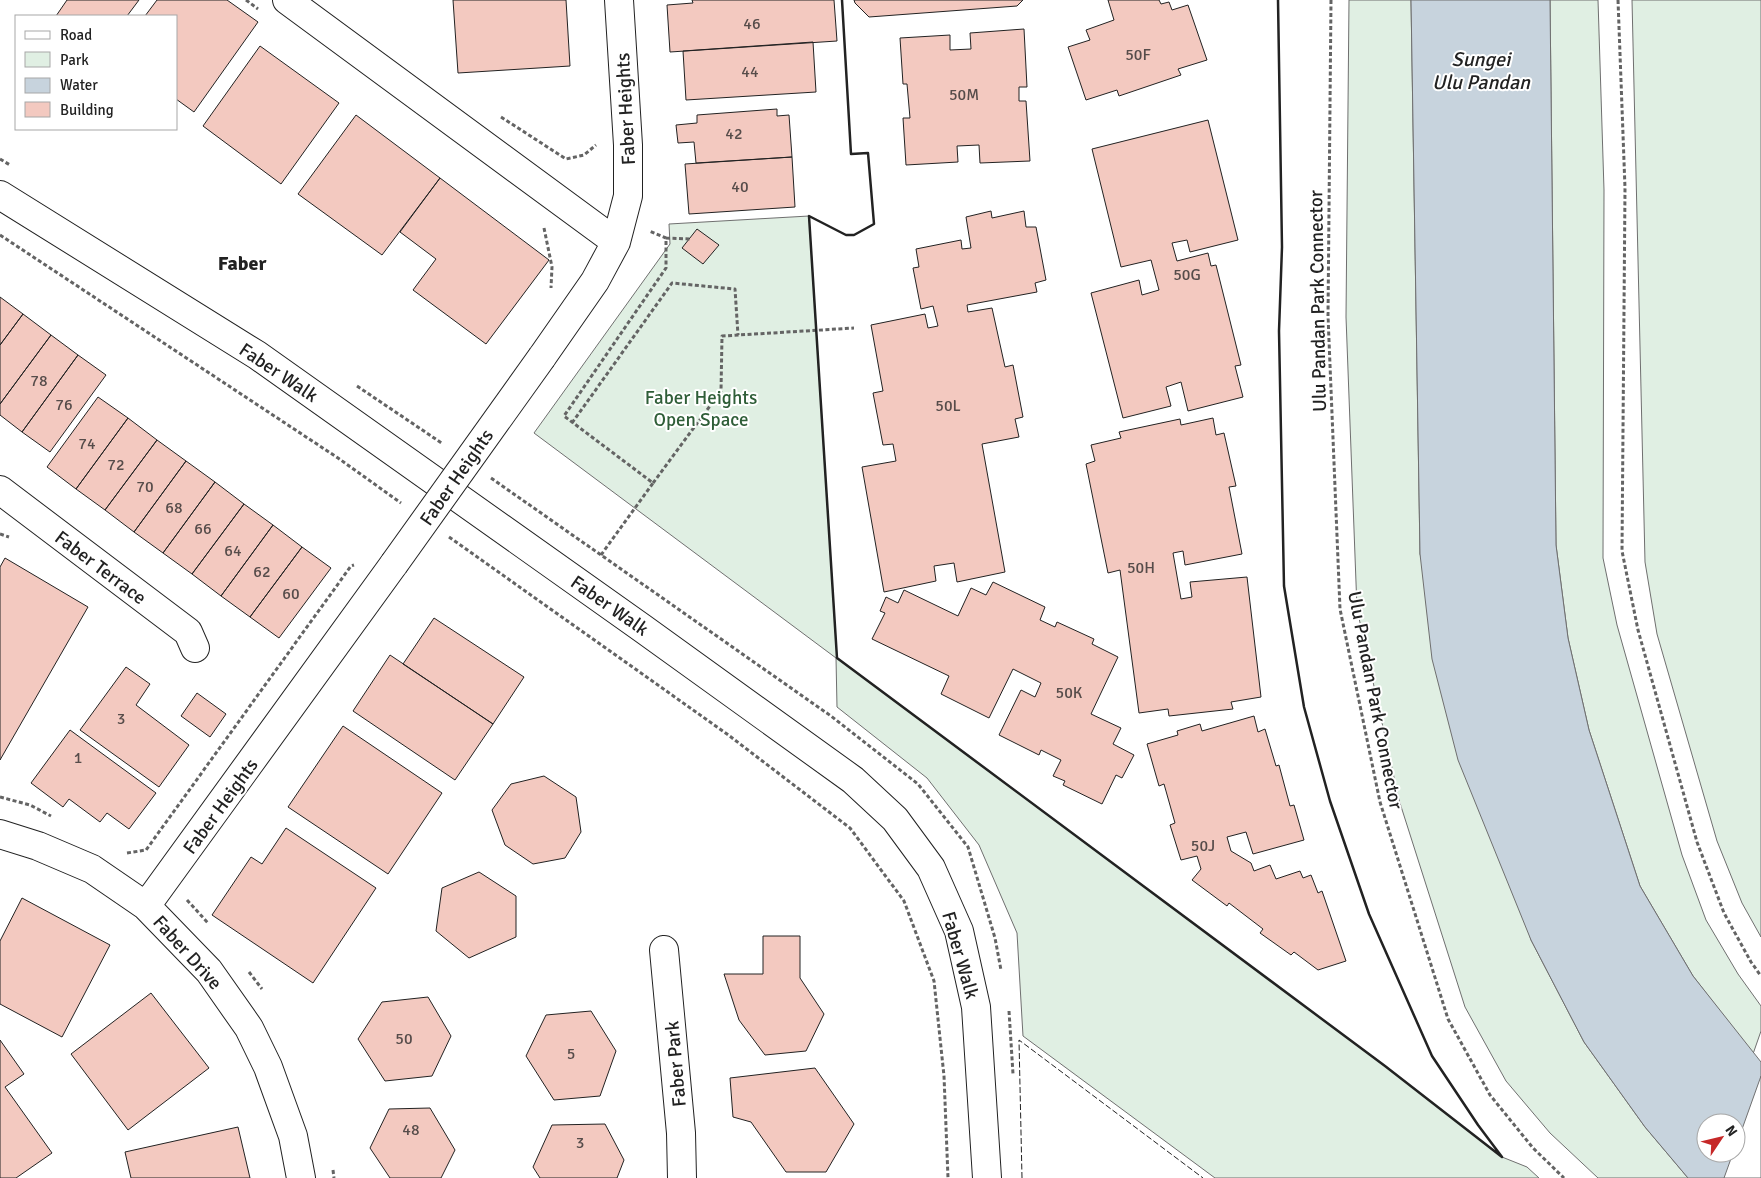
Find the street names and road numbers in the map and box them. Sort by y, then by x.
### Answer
street label: Faber Heights [611,52,641,166]
street label: Ulu Pandan Park Connector [1304,190,1332,412]
street label: Faber Walk [235,338,323,408]
street label: Faber Heights [415,425,499,531]
street label: Faber Terrace [50,526,151,610]
street label: Faber Walk [566,570,653,642]
street label: Ulu Pandan Park Connector [1342,589,1408,811]
street label: Faber Heights [178,754,264,859]
street label: Faber Walk [936,909,984,1002]
street label: Faber Drive [148,910,227,995]
street label: Faber Park [660,1019,692,1108]

